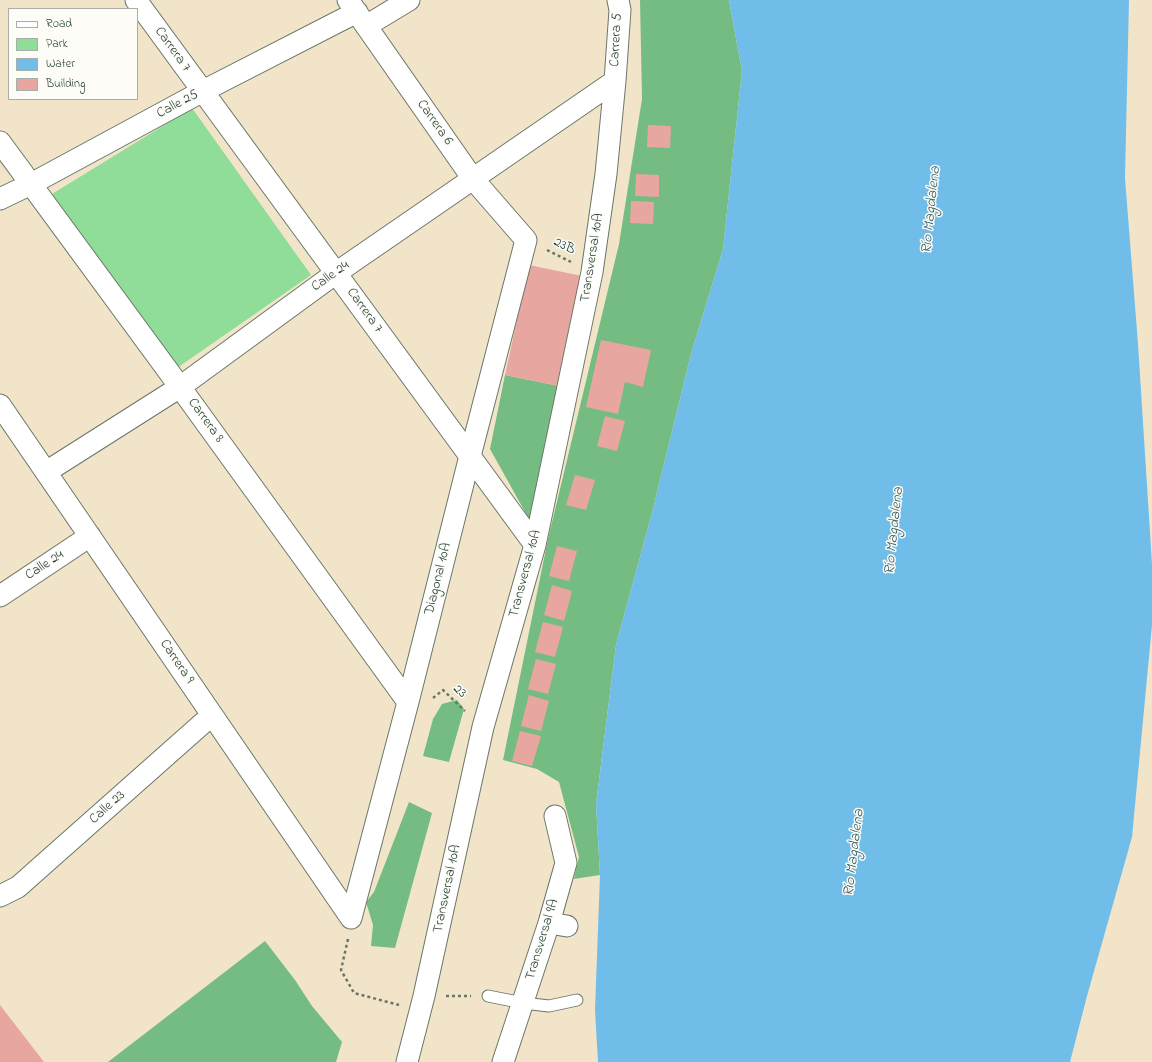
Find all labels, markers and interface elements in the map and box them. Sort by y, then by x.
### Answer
legend [8,8,138,100]
street label: Carrera 5 [607,13,627,67]
text: Road [46,15,72,33]
street label: Carrera 7 [150,24,194,76]
text: Park [46,35,68,53]
text: Water [46,55,75,73]
text: Building [46,75,85,93]
street label: Calle 25 [154,87,202,123]
street label: Carrera 6 [412,97,456,149]
water label: Río Magdalena [918,165,946,255]
street label: Transversal 10A [578,212,608,304]
street label: 23B [550,235,578,259]
street label: Calle 24 [309,258,353,296]
street label: Carrera 7 [342,285,386,337]
street label: Carrera 8 [183,395,227,447]
water label: Río Magdalena [881,486,909,576]
street label: Transversal 10A [506,528,546,620]
street label: Diagonal 10A [422,541,456,617]
street label: Calle 24 [23,547,67,585]
street label: Carrera 9 [155,637,197,687]
street label: 23 [449,681,469,703]
street label: Calle 23 [87,788,129,828]
water label: Río Magdalena [841,808,869,898]
street label: Transversal 10A [430,843,466,935]
street label: Transversal 9A [523,897,563,983]

